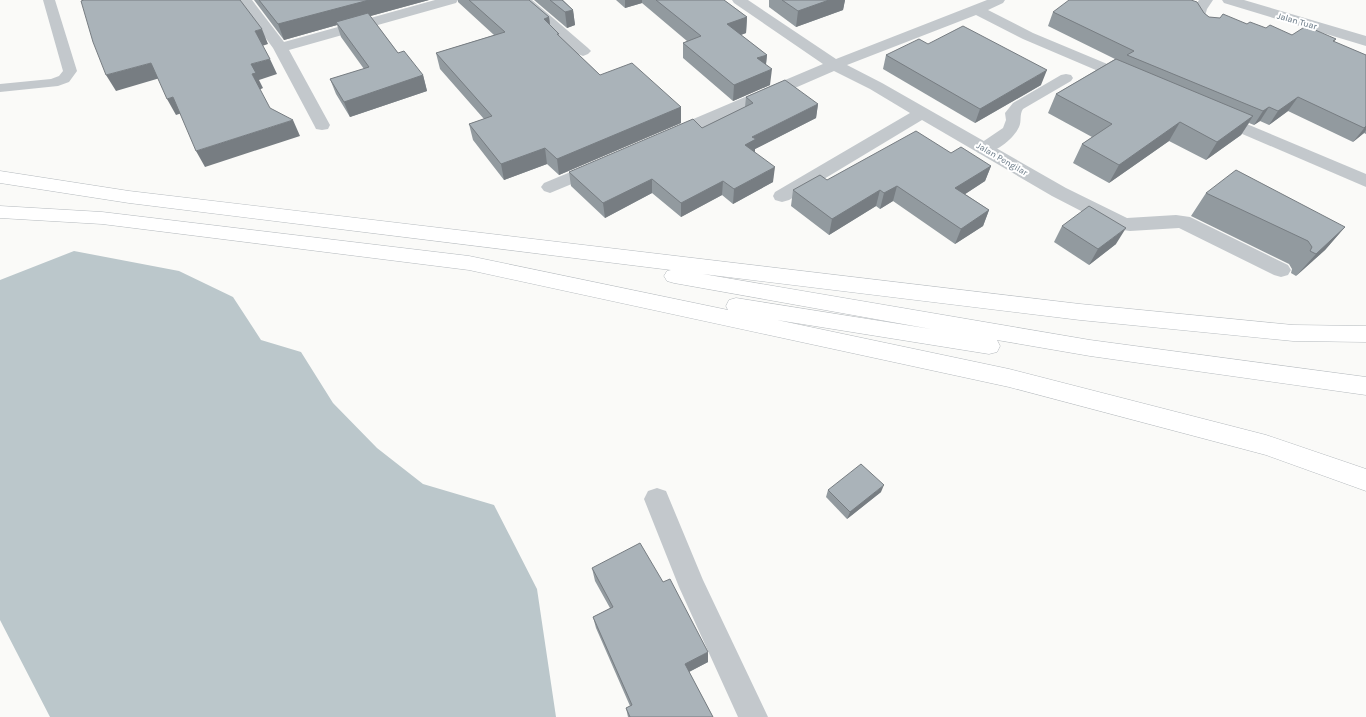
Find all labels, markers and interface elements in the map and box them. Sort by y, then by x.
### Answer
street label: Jalan Tuar [1276,11,1319,32]
street label: Jalan Pengilar [975,140,1030,178]

